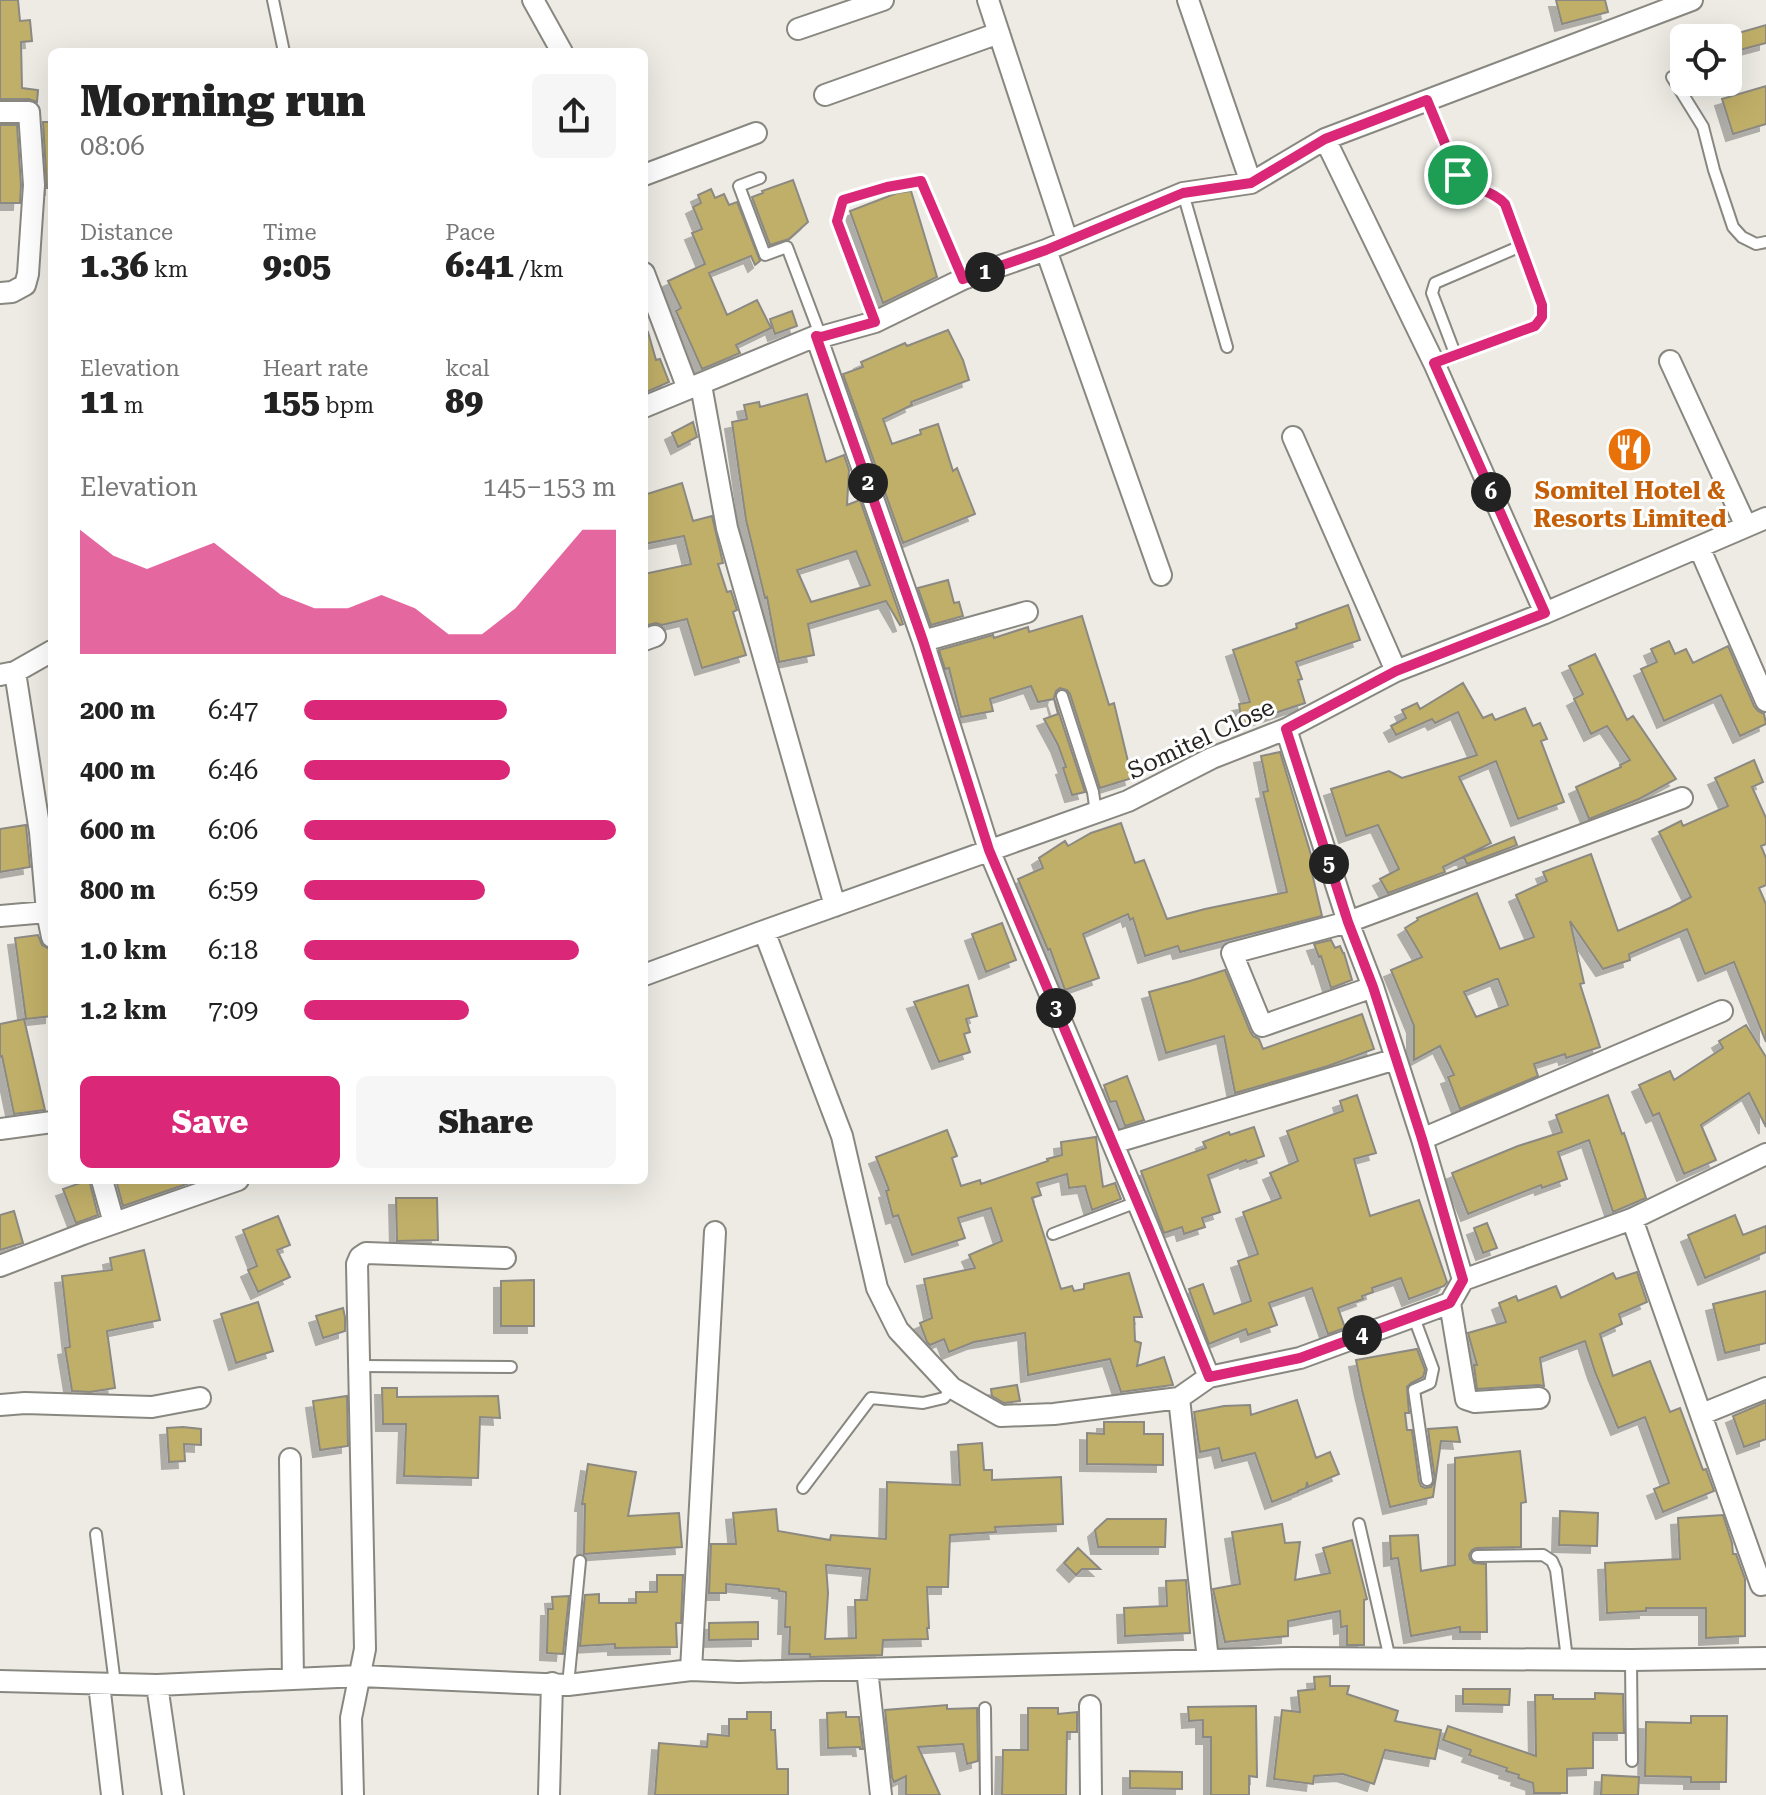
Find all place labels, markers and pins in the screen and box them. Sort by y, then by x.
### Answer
pin [1424,141,1492,209]
pin: 1 [965,252,1005,292]
restaurant icon: Somitel Hotel & Resorts Limited [1606,425,1654,473]
pin: 2 [848,463,888,503]
pin: 6 [1471,472,1511,512]
place label: Somitel Hotel & Resorts Limited [1534,477,1726,533]
pin: 5 [1309,844,1349,884]
pin: 3 [1036,988,1076,1028]
pin: 4 [1342,1315,1382,1355]

